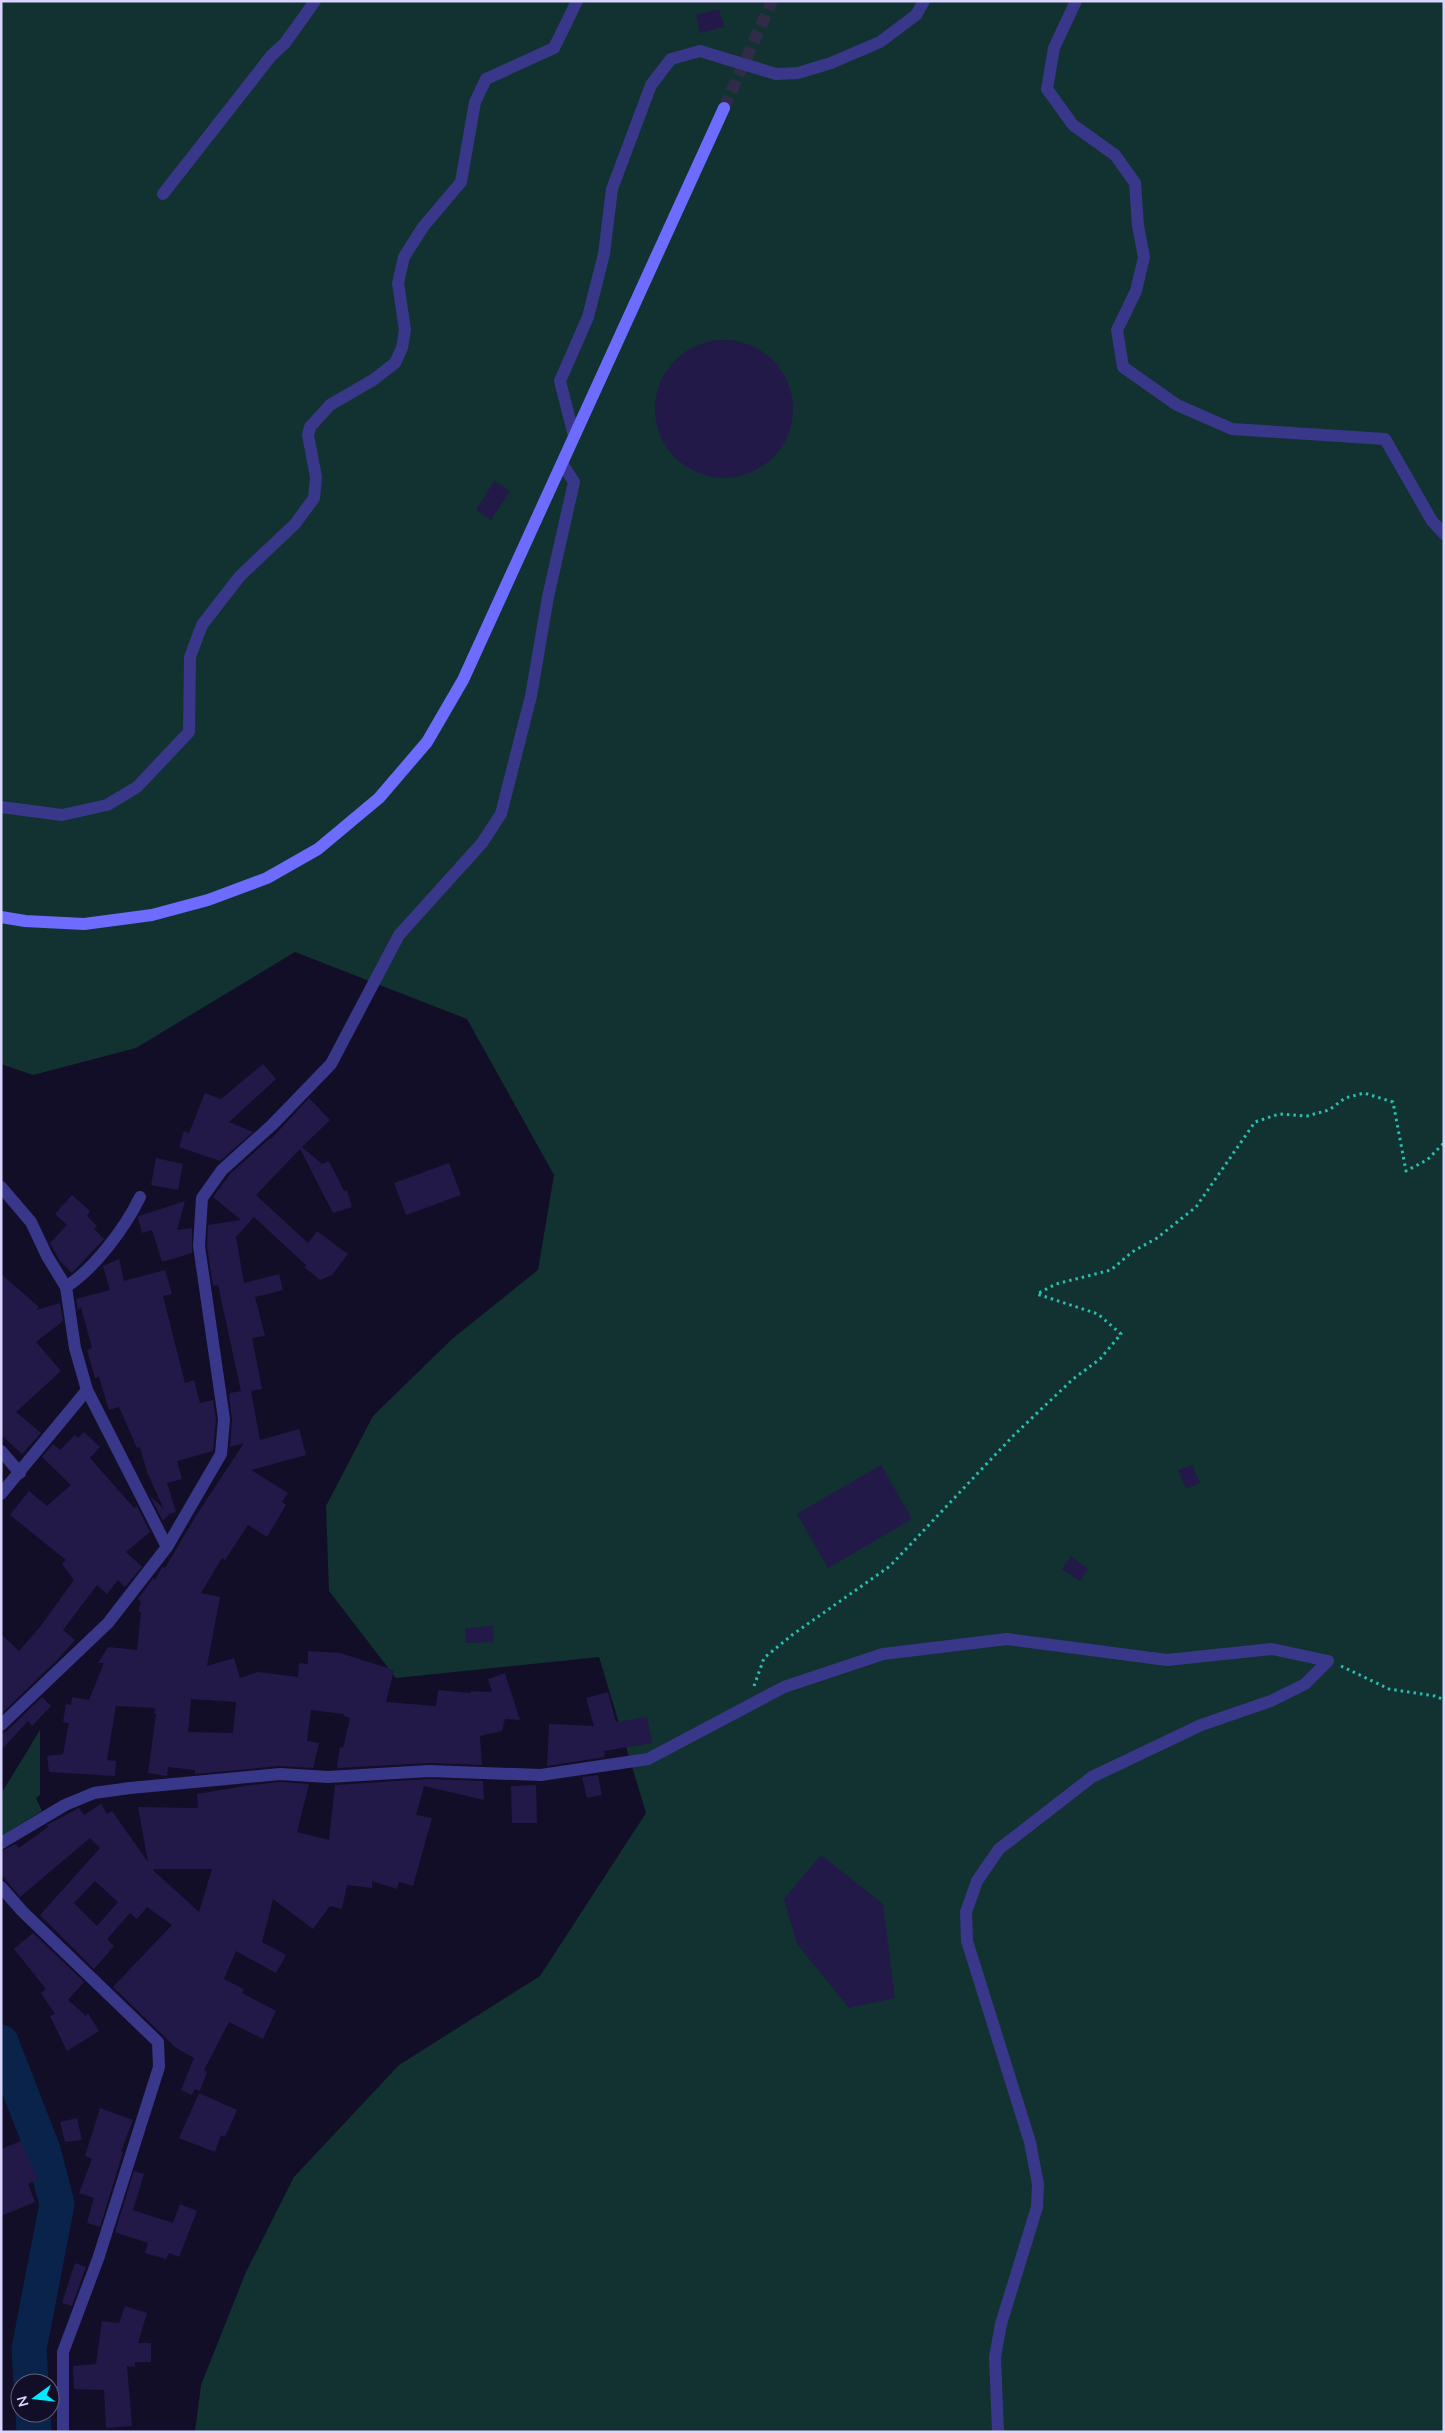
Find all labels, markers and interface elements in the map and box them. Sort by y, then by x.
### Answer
north arrow [10,2373,60,2423]
text: N [12,2394,33,2409]

